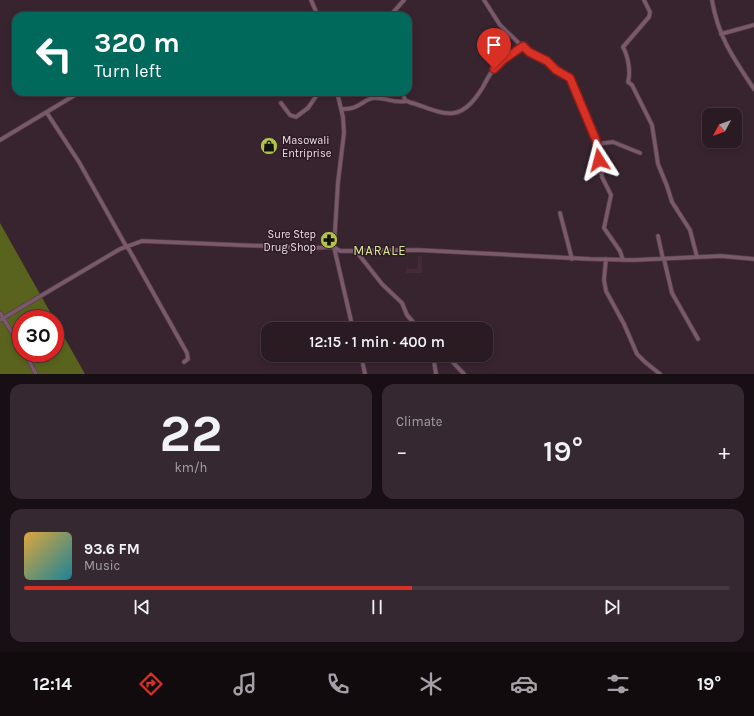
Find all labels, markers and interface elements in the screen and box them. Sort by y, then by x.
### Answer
text: 320 m [94,26,180,59]
icon: left [28,28,80,80]
pin [477,28,511,69]
icon: arrive [483,34,505,56]
text: Turn left [94,60,162,82]
north arrow [702,108,742,148]
map controls [702,108,742,148]
place label: Masowali Entriprise [282,134,332,160]
shop icon: Masowali Entriprise [259,136,279,156]
position arrow [578,139,620,181]
place label: Sure Step Drug Shop [264,228,316,254]
pharmacy icon: Sure Step Drug Shop [319,230,339,250]
district label: MARALE [353,243,407,258]
speed limit sign: 30 [12,310,64,362]
text: 12:15 · 1 min · 400 m [309,333,445,351]
text: 22 [160,403,222,464]
text: Climate [396,414,442,429]
text: 19° [543,433,583,469]
text: − [396,439,408,465]
text: + [718,439,730,465]
text: km/h [175,460,207,475]
text: 93.6 FM [84,540,140,558]
text: Music [84,558,120,573]
icon: previous [131,596,153,618]
icon: pause [366,596,388,618]
icon: next [601,596,623,618]
icon: directions [137,670,165,698]
icon: music [231,670,259,698]
icon: phone [324,670,352,698]
icon: climate [417,670,445,698]
icon: car [510,670,538,698]
icon: filters [604,670,632,698]
text: 12:14 [33,673,72,695]
text: 19° [697,673,721,695]

